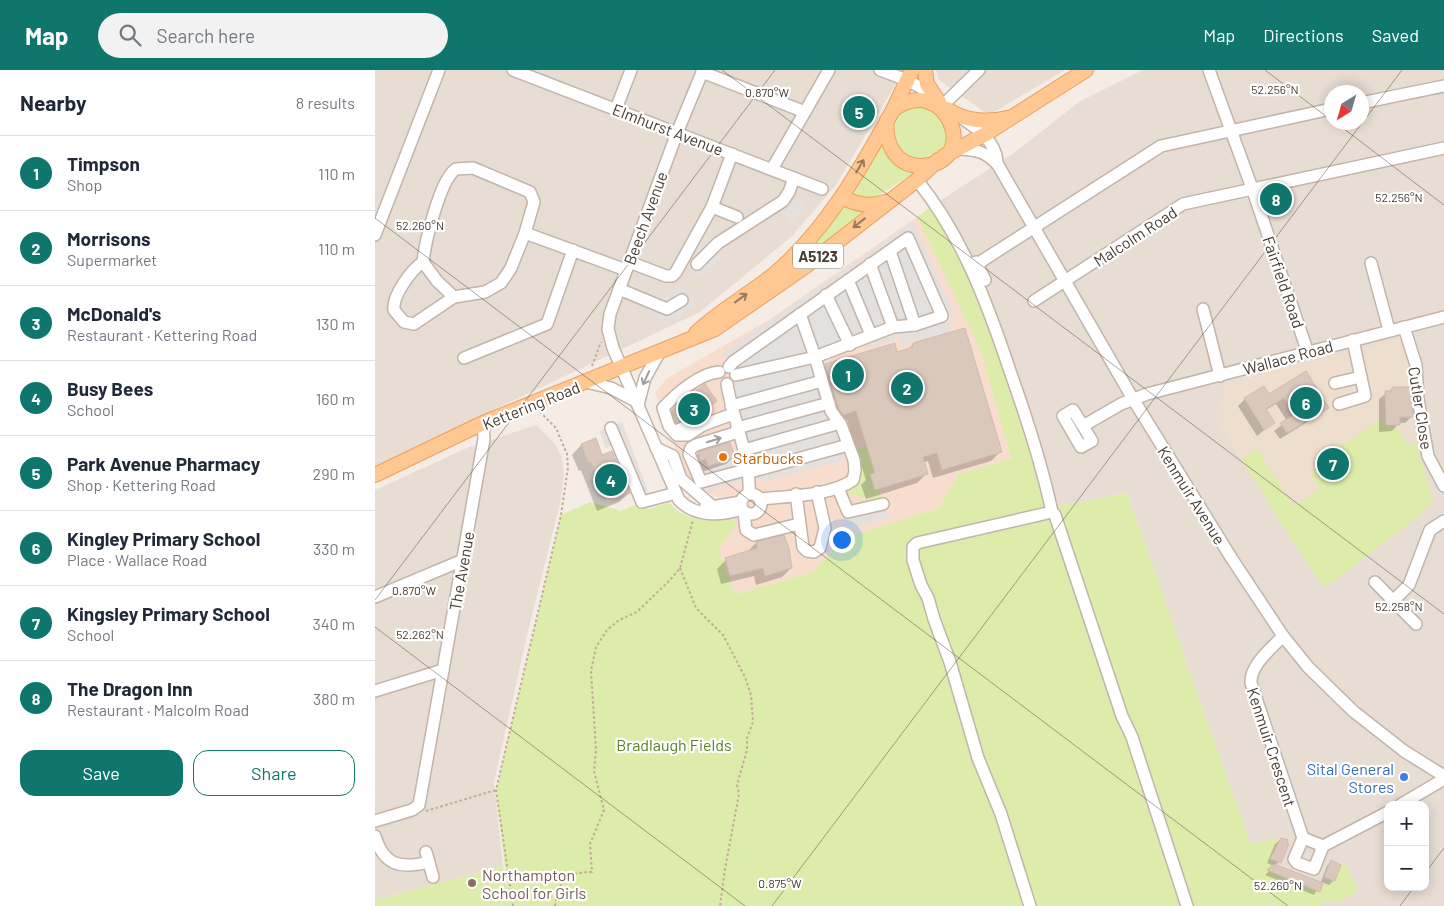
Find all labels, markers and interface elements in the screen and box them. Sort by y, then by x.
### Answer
search box [98,13,448,58]
text: Map [25,21,68,50]
icon: search [116,21,144,49]
text: Search here [156,24,255,47]
text: Map [1203,24,1235,46]
text: Directions [1263,24,1344,46]
text: Saved [1372,24,1419,46]
text: 52.256°N [1251,82,1299,96]
text: 0.870°W [745,85,789,99]
north arrow [1324,85,1369,130]
text: Nearby [20,90,86,115]
text: 8 results [296,93,355,112]
pin: 5 [843,93,875,131]
street label: Elmhurst Avenue [610,99,726,159]
text: Timpson [67,152,140,175]
one-way arrow [856,159,866,173]
text: 1 [33,164,39,183]
text: 110 m [318,164,355,183]
street label: Beech Avenue [619,169,671,267]
text: Shop [67,175,102,194]
pin: 8 [1260,180,1292,218]
text: 52.256°N [1375,190,1423,204]
street label: Malcolm Road [1090,202,1180,270]
text: 52.260°N [396,218,444,232]
one-way arrow [853,218,866,229]
text: Morrisons [67,227,151,250]
street label: Fairfield Road [1259,234,1309,330]
text: 2 [32,239,40,258]
text: 110 m [318,239,355,258]
road number: A5123 [793,244,843,268]
text: Supermarket [67,250,157,269]
one-way arrow [734,293,748,303]
text: McDonald's [67,302,161,325]
text: 3 [32,314,40,333]
text: 130 m [316,314,355,333]
text: Restaurant · Kettering Road [67,325,257,344]
street label: Wallace Road [1241,336,1335,378]
pin: 1 [832,356,864,394]
street label: Cutler Close [1405,365,1437,451]
pin: 2 [891,369,923,407]
one-way arrow [641,370,650,385]
text: Busy Bees [67,377,153,400]
street label: Kettering Road [479,377,583,433]
pin: 6 [1290,384,1322,422]
text: 4 [31,389,41,408]
text: 160 m [316,389,355,408]
pin: 3 [678,390,710,428]
text: School [67,400,114,419]
one-way arrow [705,434,721,444]
street label: Kenmuir Avenue [1154,442,1230,548]
pin: 7 [1317,445,1349,483]
place label: Starbucks [733,448,803,467]
marker: Starbucks [717,451,729,463]
text: Park Avenue Pharmacy [67,452,260,475]
pin: 4 [595,461,627,499]
text: 5 [32,464,40,483]
text: 290 m [313,464,355,483]
text: Shop · Kettering Road [67,475,216,494]
text: Kingley Primary School [67,527,260,550]
your location [829,527,855,553]
street label: The Avenue [445,530,477,612]
text: 6 [32,539,40,558]
text: 330 m [313,539,355,558]
text: Place · Wallace Road [67,550,207,569]
text: 0.870°W [392,583,436,597]
text: 52.258°N [1375,599,1423,613]
text: Kingsley Primary School [67,602,270,625]
text: 7 [32,614,40,633]
text: 340 m [312,614,355,633]
text: School [67,625,114,644]
text: 52.262°N [396,627,444,641]
text: The Dragon Inn [67,677,193,700]
street label: Kenmuir Crescent [1244,685,1300,809]
text: 8 [32,689,40,708]
text: 380 m [313,689,355,708]
text: Restaurant · Malcolm Road [67,700,249,719]
park label: Bradlaugh Fields [616,735,732,754]
button: Save [20,750,183,796]
button: Share [193,750,355,796]
place label: Sital General Stores [1307,759,1394,796]
marker: Sital General Stores [1398,771,1410,783]
map controls [1384,801,1429,891]
button: + [1384,801,1429,846]
button: − [1384,846,1429,891]
place label: Northampton School for Girls [482,865,586,902]
text: 0.875°W [758,876,802,890]
marker: Northampton School for Girls [466,877,478,889]
text: 52.260°N [1254,878,1302,892]

